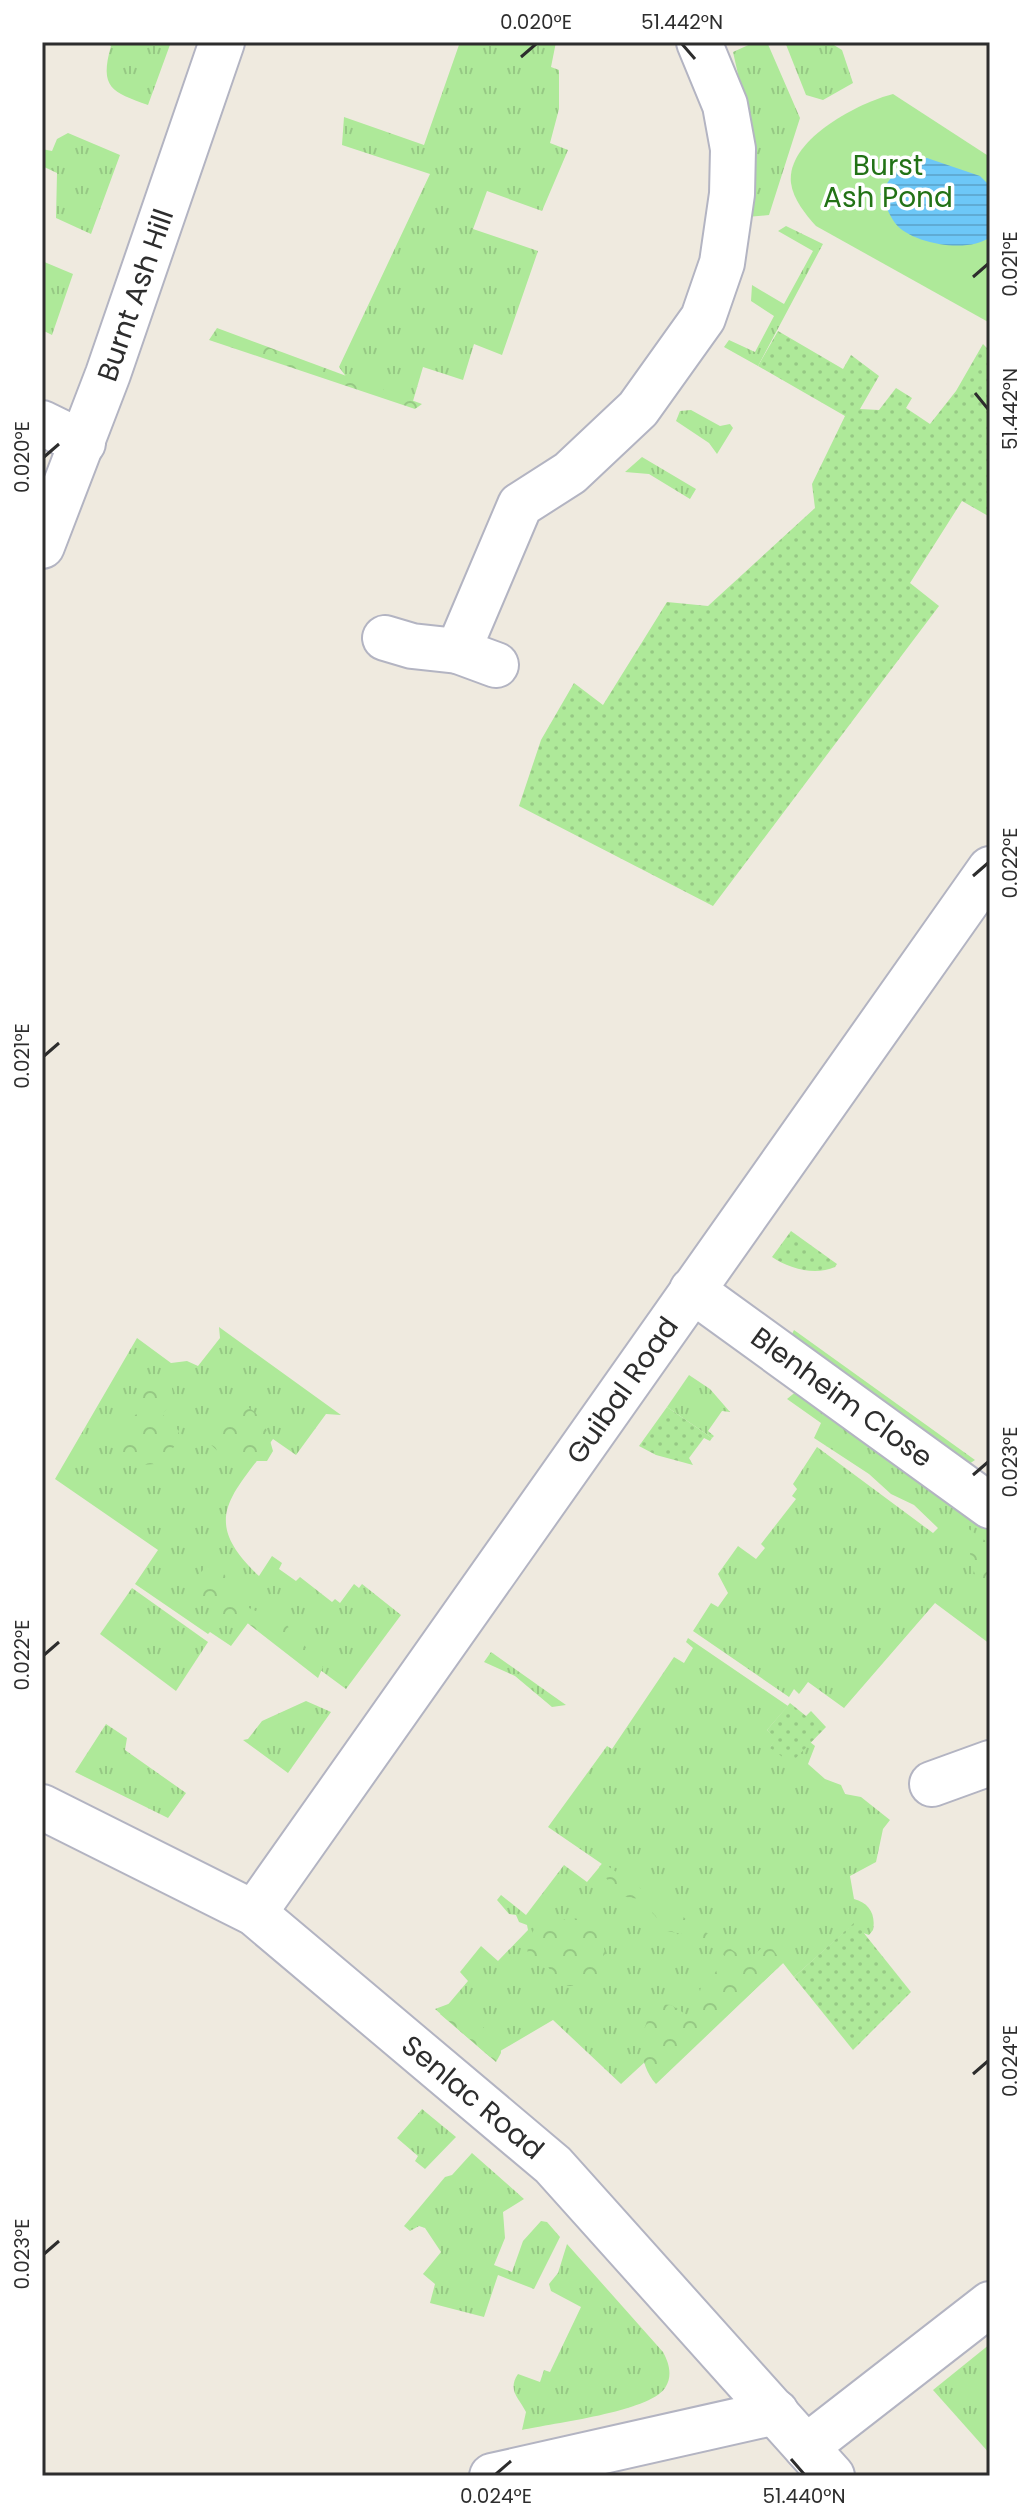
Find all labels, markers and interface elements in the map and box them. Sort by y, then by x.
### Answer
text: 0.020°E [500,8,572,36]
text: 51.442°N [641,8,723,36]
park label: Burst Ash Pond [823,146,953,217]
street label: Burnt Ash Hill [88,204,183,387]
text: 0.021°E [996,231,1024,297]
text: 51.442°N [996,368,1024,450]
text: 0.020°E [8,421,36,493]
text: 0.022°E [996,828,1024,898]
text: 0.021°E [8,1023,36,1089]
street label: Guibal Road [557,1309,688,1472]
street label: Blenheim Close [743,1318,941,1477]
text: 0.023°E [996,1426,1024,1498]
text: 0.022°E [8,1620,36,1690]
text: 0.024°E [996,2025,1024,2097]
street label: Senlac Road [393,2026,552,2169]
text: 0.023°E [8,2218,36,2290]
text: 0.024°E [460,2482,532,2510]
text: 51.440°N [762,2482,846,2510]

